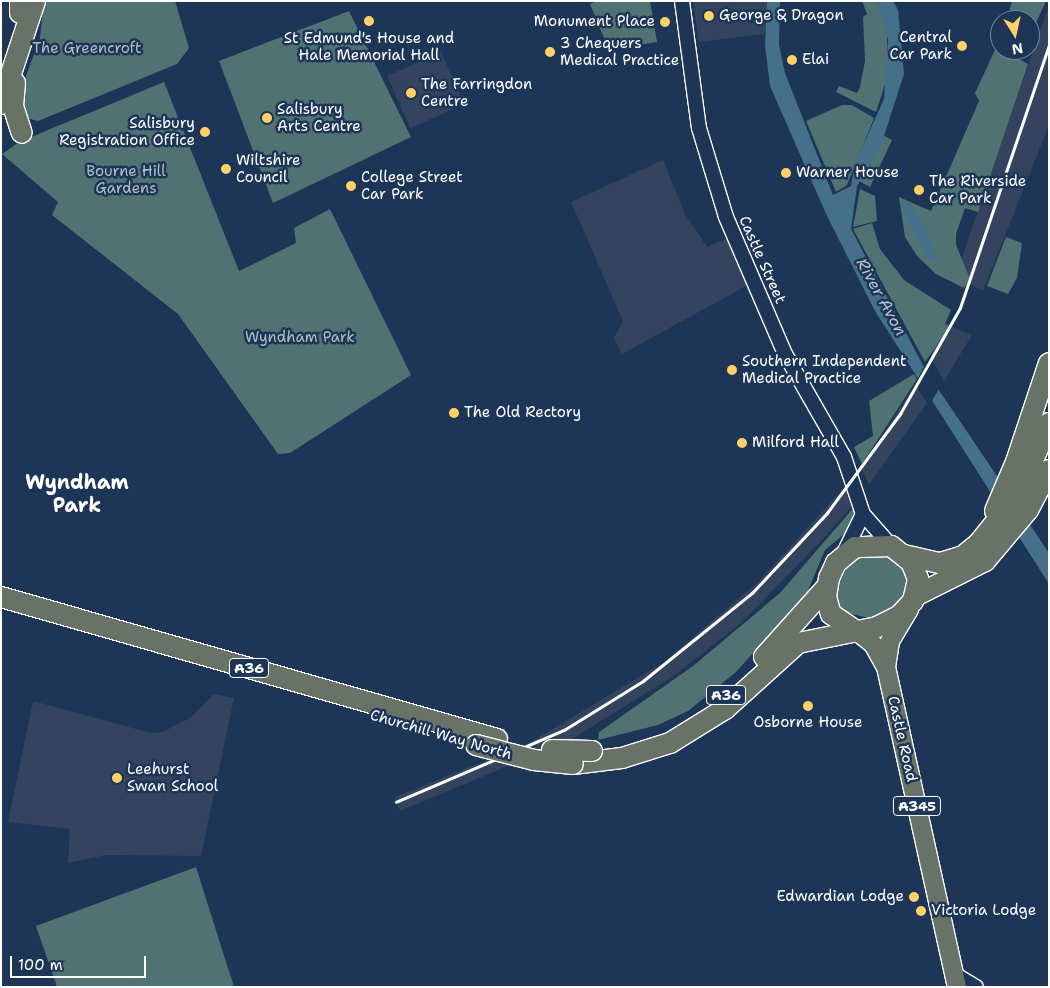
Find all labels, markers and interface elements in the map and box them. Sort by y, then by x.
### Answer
place label: George & Dragon [719,7,844,25]
marker: George & Dragon [703,10,715,22]
north arrow [990,10,1040,60]
place label: Monument Place [534,13,655,31]
marker: St Edmund's House and Hale Memorial Hall [363,15,375,27]
marker: Monument Place [659,16,671,28]
place label: Central Car Park [889,28,952,63]
place label: St Edmund's House and Hale Memorial Hall [284,29,454,64]
place label: 3 Chequers Medical Practice [560,34,679,69]
text: N [1010,39,1024,59]
park label: The Greencroft [32,40,142,58]
marker: Central Car Park [956,40,968,52]
marker: 3 Chequers Medical Practice [544,46,556,58]
place label: Elai [802,51,829,69]
marker: Elai [786,54,798,66]
place label: The Farringdon Centre [421,75,532,110]
marker: The Farringdon Centre [405,87,417,99]
place label: Salisbury Arts Centre [277,100,361,135]
marker: Salisbury Arts Centre [261,112,273,124]
place label: Salisbury Registration Office [59,114,195,149]
marker: Salisbury Registration Office [199,126,211,138]
place label: Wiltshire Council [236,151,300,186]
park label: Bourne Hill Gardens [86,162,166,197]
marker: Wiltshire Council [220,163,232,175]
place label: Warner House [796,164,899,182]
marker: Warner House [780,167,792,179]
place label: College Street Car Park [361,168,463,203]
place label: The Riverside Car Park [929,172,1026,207]
marker: College Street Car Park [345,180,357,192]
marker: The Riverside Car Park [913,184,925,196]
street label: Castle Street [735,213,789,307]
water label: River Avon [852,255,910,339]
park label: Wyndham Park [245,329,355,347]
place label: Southern Independent Medical Practice [742,352,906,387]
marker: Southern Independent Medical Practice [726,364,738,376]
place label: The Old Rectory [464,404,581,422]
marker: The Old Rectory [448,407,460,419]
place label: Milford Hall [752,434,839,452]
marker: Milford Hall [736,437,748,449]
district label: Wyndham Park [25,470,129,517]
road number: A36 [228,656,270,680]
road number: A36 [705,684,747,706]
street label: Castle Road [883,694,921,784]
marker: Osborne House [802,700,814,712]
street label: Churchill Way North [368,706,514,764]
place label: Osborne House [754,714,862,732]
place label: Leehurst Swan School [127,760,218,795]
marker: Leehurst Swan School [111,772,123,784]
road number: A345 [892,794,942,818]
place label: Edwardian Lodge [776,888,904,906]
marker: Edwardian Lodge [908,891,920,903]
place label: Victoria Lodge [931,902,1036,920]
marker: Victoria Lodge [915,905,927,917]
scale bar [12,946,149,978]
text: 100 m [18,955,63,975]

